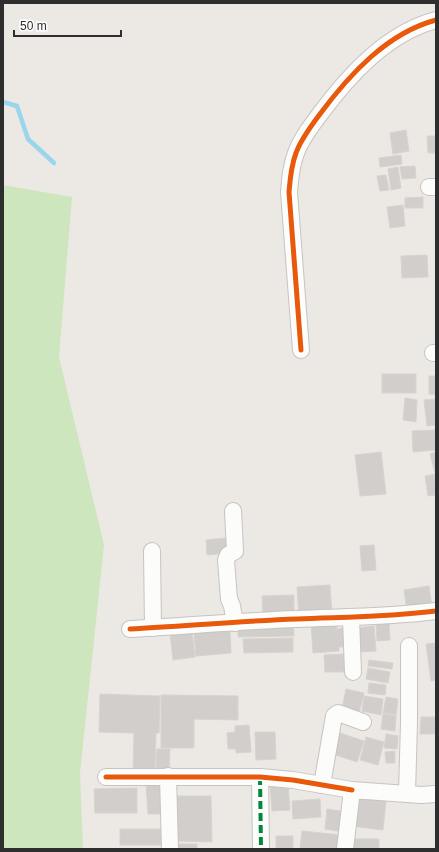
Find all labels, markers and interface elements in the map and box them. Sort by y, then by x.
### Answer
scale bar [14,12,121,38]
text: 50 m [20,19,47,33]

